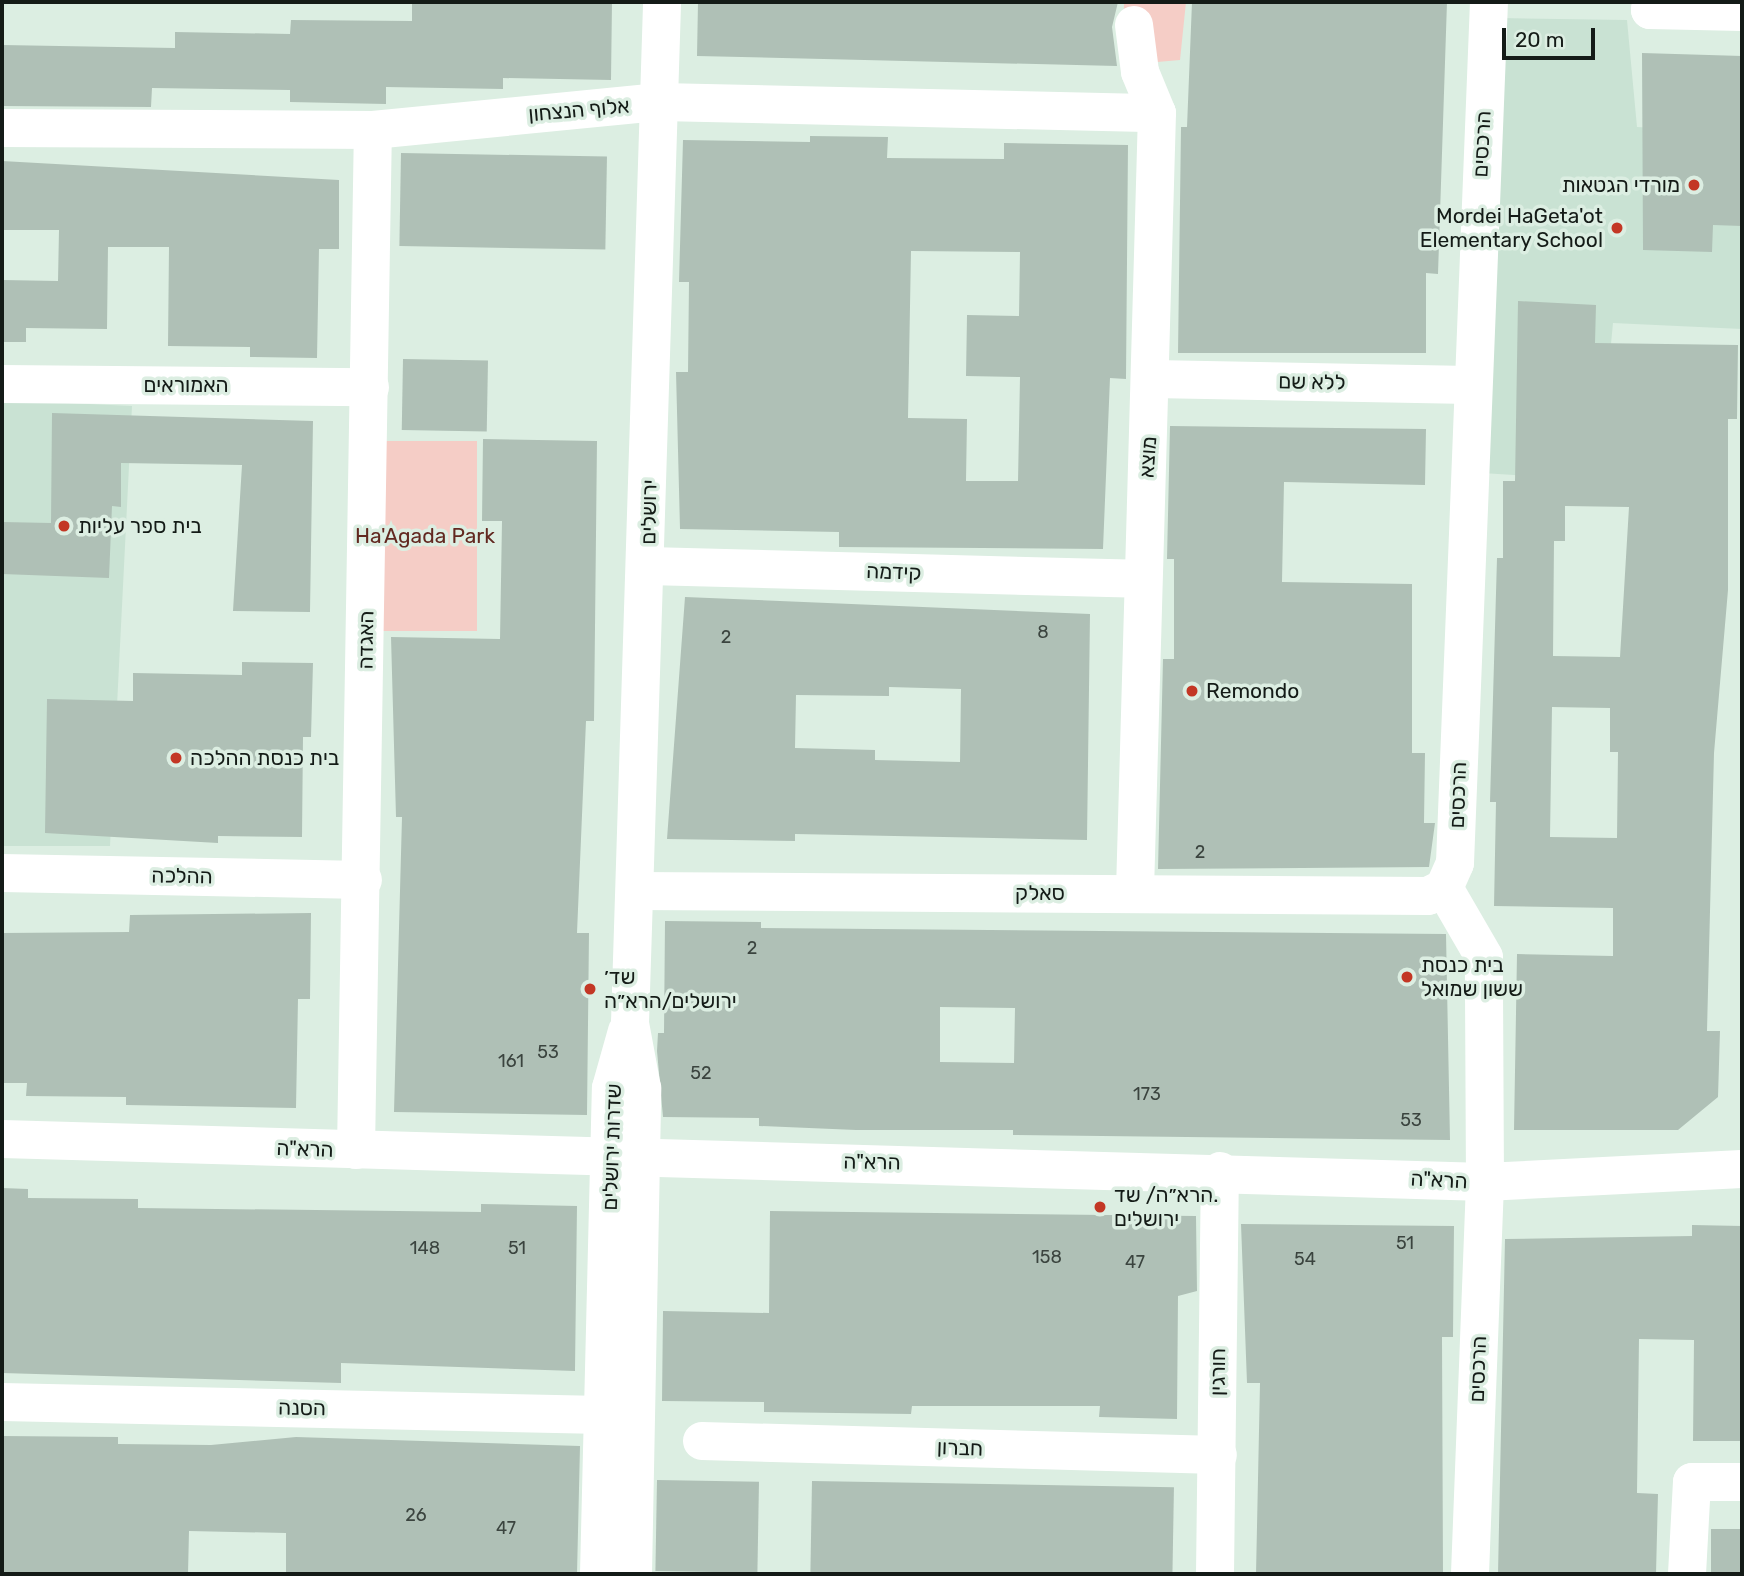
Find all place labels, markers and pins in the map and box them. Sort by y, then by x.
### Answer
place label: מורדי הגטאות [1562,172,1680,198]
marker: מורדי הגטאות [1686,177,1702,193]
place label: Mordei HaGeta'ot Elementary School [1419,203,1603,253]
marker: Mordei HaGeta'ot Elementary School [1609,220,1625,236]
place label: בית ספר עליות [78,513,202,539]
marker: בית ספר עליות [56,518,72,534]
place label: Remondo [1206,678,1299,704]
marker: Remondo [1184,683,1200,699]
place label: בית כנסת ההלכה [190,745,339,771]
marker: בית כנסת ההלכה [168,750,184,766]
place label: בית כנסת ששון שמואל [1421,952,1523,1002]
place label: שד׳ ירושלים/הרא״ה [604,964,737,1014]
marker: בית כנסת ששון שמואל [1399,969,1415,985]
marker: שד׳ ירושלים/הרא״ה [582,981,598,997]
place label: הרא״ה/ שד. ירושלים [1114,1182,1219,1232]
marker: הרא״ה/ שד. ירושלים [1092,1199,1108,1215]

